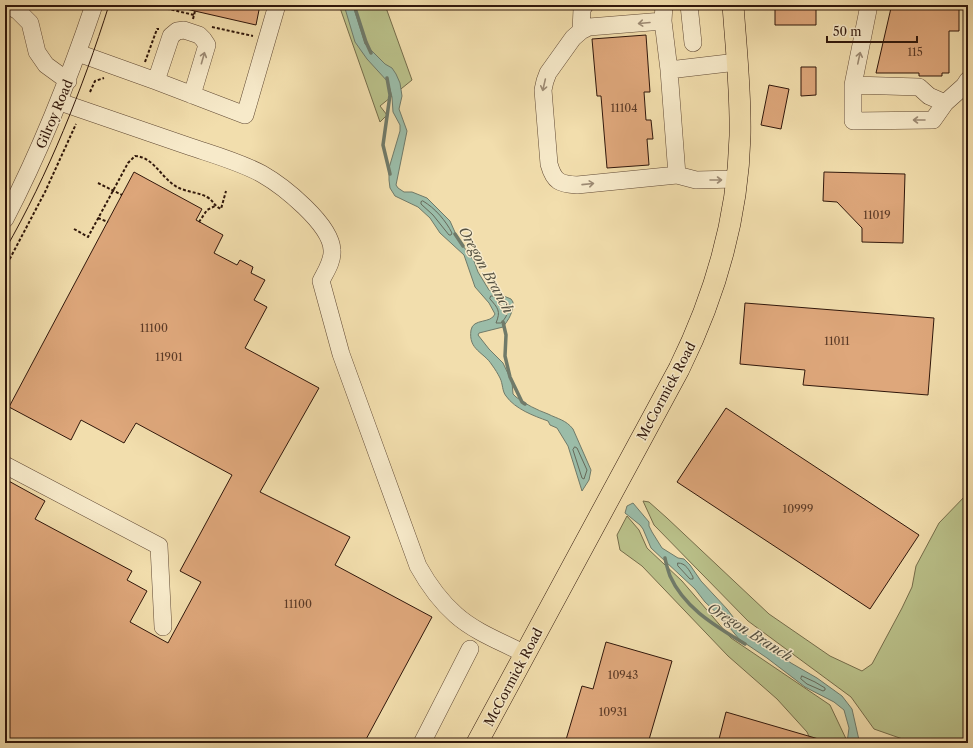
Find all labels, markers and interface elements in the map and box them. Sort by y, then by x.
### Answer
scale bar [827,18,917,44]
one-way arrow [638,19,651,26]
text: 50 m [833,24,862,39]
house number: 115 [907,45,923,59]
one-way arrow [200,51,207,64]
one-way arrow [855,52,863,65]
street label: Gilroy Road [32,77,76,151]
one-way arrow [540,78,548,91]
house number: 11104 [610,101,638,115]
one-way arrow [913,116,926,124]
one-way arrow [709,176,722,184]
one-way arrow [581,180,594,187]
house number: 11019 [863,208,891,222]
water label: Oregon Branch [455,223,517,317]
house number: 11100 [140,321,168,335]
house number: 11011 [824,334,850,348]
street label: McCormick Road [633,339,699,443]
house number: 11901 [155,350,183,364]
house number: 10999 [783,502,813,516]
house number: 11100 [284,597,312,611]
water label: Oregon Branch [704,599,796,665]
street label: McCormick Road [480,625,546,729]
house number: 10943 [608,668,638,682]
house number: 10931 [599,705,628,719]

